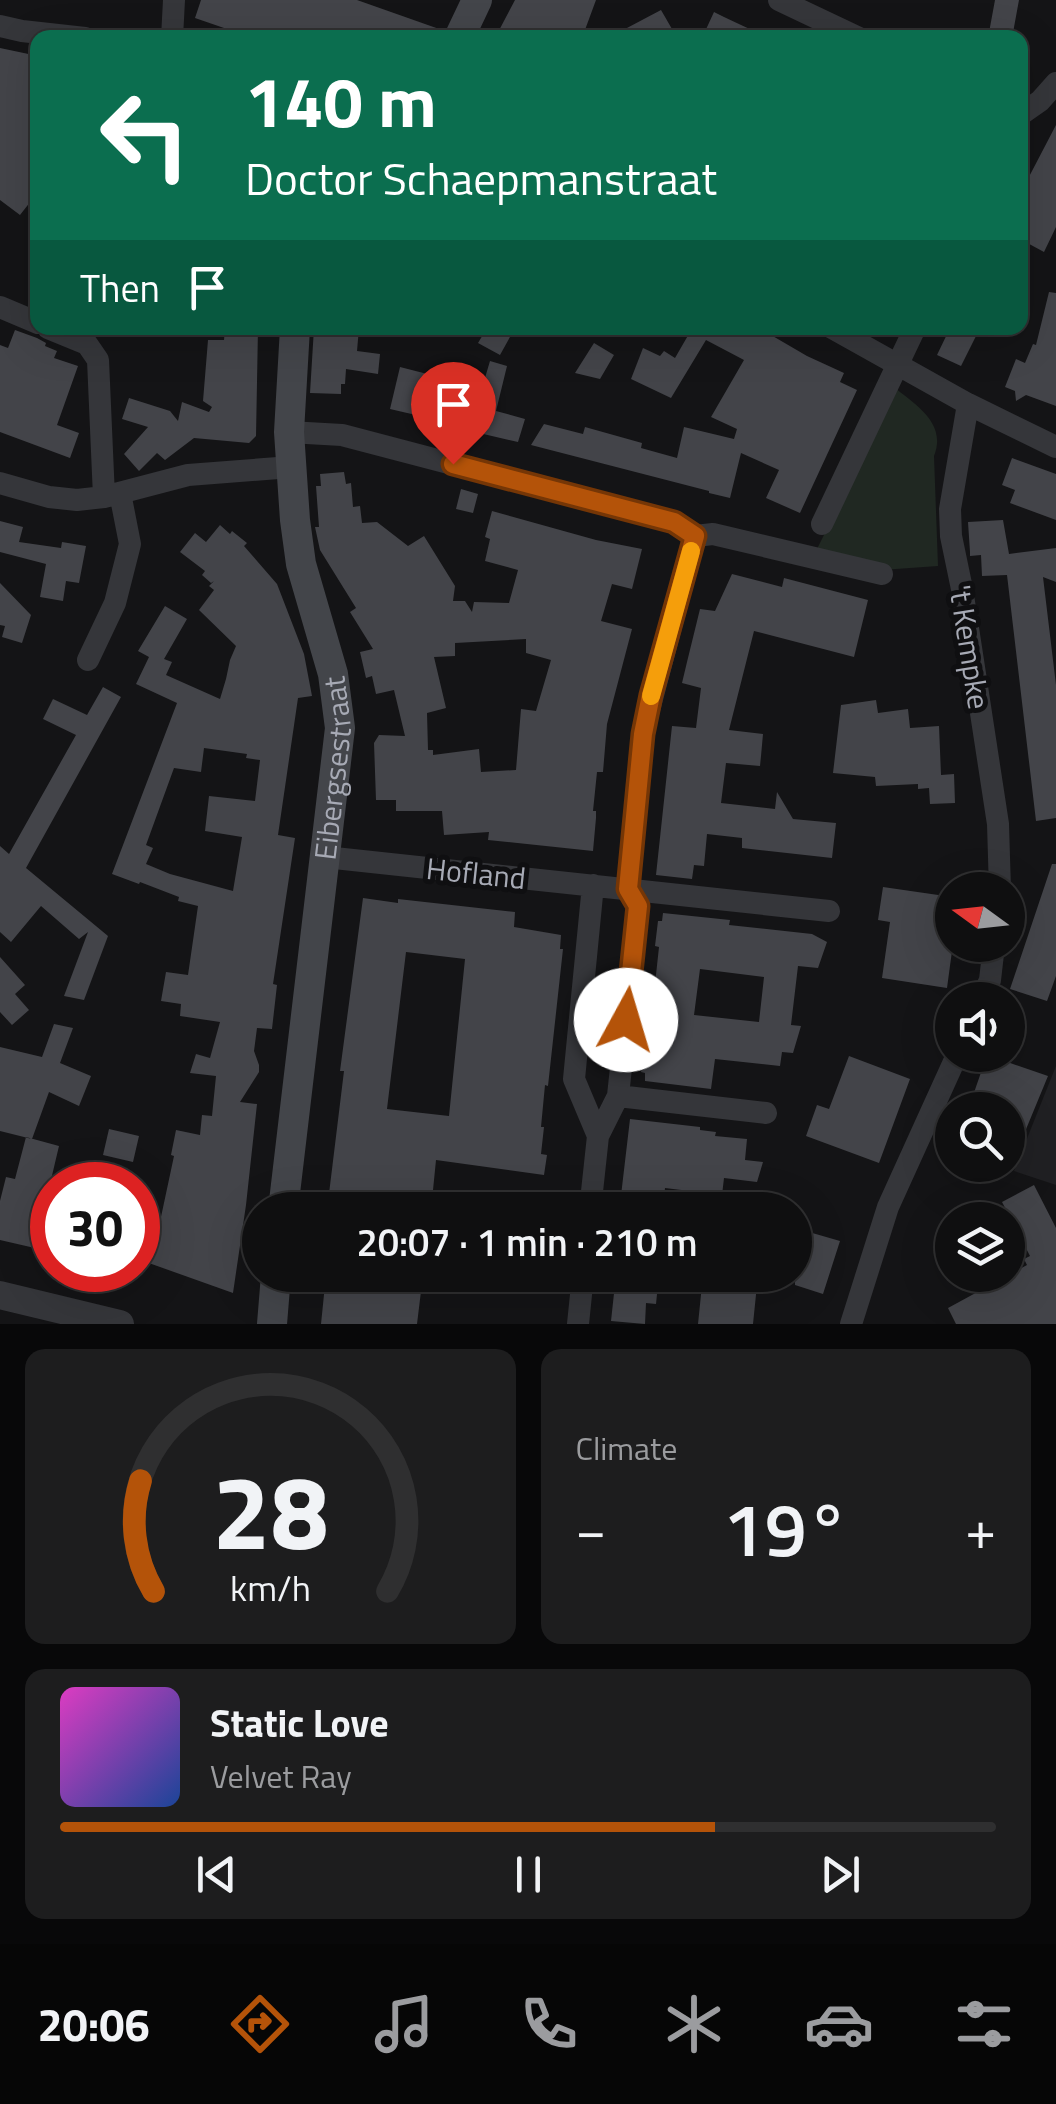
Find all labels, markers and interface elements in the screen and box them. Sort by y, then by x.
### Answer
text: 140 m [245,48,437,154]
icon: left [80,70,210,200]
text: Doctor Schaepmanstraat [245,144,717,212]
text: Then [80,259,160,317]
icon: arrive [180,260,235,315]
pin [411,362,496,465]
icon: arrive [426,377,481,432]
street label: 't Kempke [937,582,1003,712]
street label: Eibergsestraat [302,673,363,862]
street label: Hofland [424,845,528,901]
north arrow [935,872,1025,962]
map controls [935,872,1025,1292]
position arrow [574,968,678,1072]
button: sound [935,982,1025,1072]
button: search [935,1092,1025,1182]
speed limit sign: 30 [30,1162,160,1292]
button: layers [935,1202,1025,1292]
text: 20:07 · 1 min · 210 m [356,1213,698,1271]
text: Climate [576,1424,677,1472]
text: 28 [212,1431,328,1589]
text: 19° [723,1471,849,1585]
text: − [576,1487,606,1570]
text: + [965,1487,996,1570]
text: km/h [230,1560,311,1615]
text: Static Love [210,1694,389,1752]
text: Velvet Ray [210,1752,352,1800]
icon: previous [189,1847,244,1902]
icon: pause [501,1847,556,1902]
icon: next [813,1847,868,1902]
icon: directions [225,1989,295,2059]
icon: music [369,1989,439,2059]
icon: phone [514,1989,584,2059]
icon: climate [659,1989,729,2059]
icon: car [804,1989,874,2059]
icon: filters [949,1989,1019,2059]
text: 20:06 [37,1990,150,2058]

